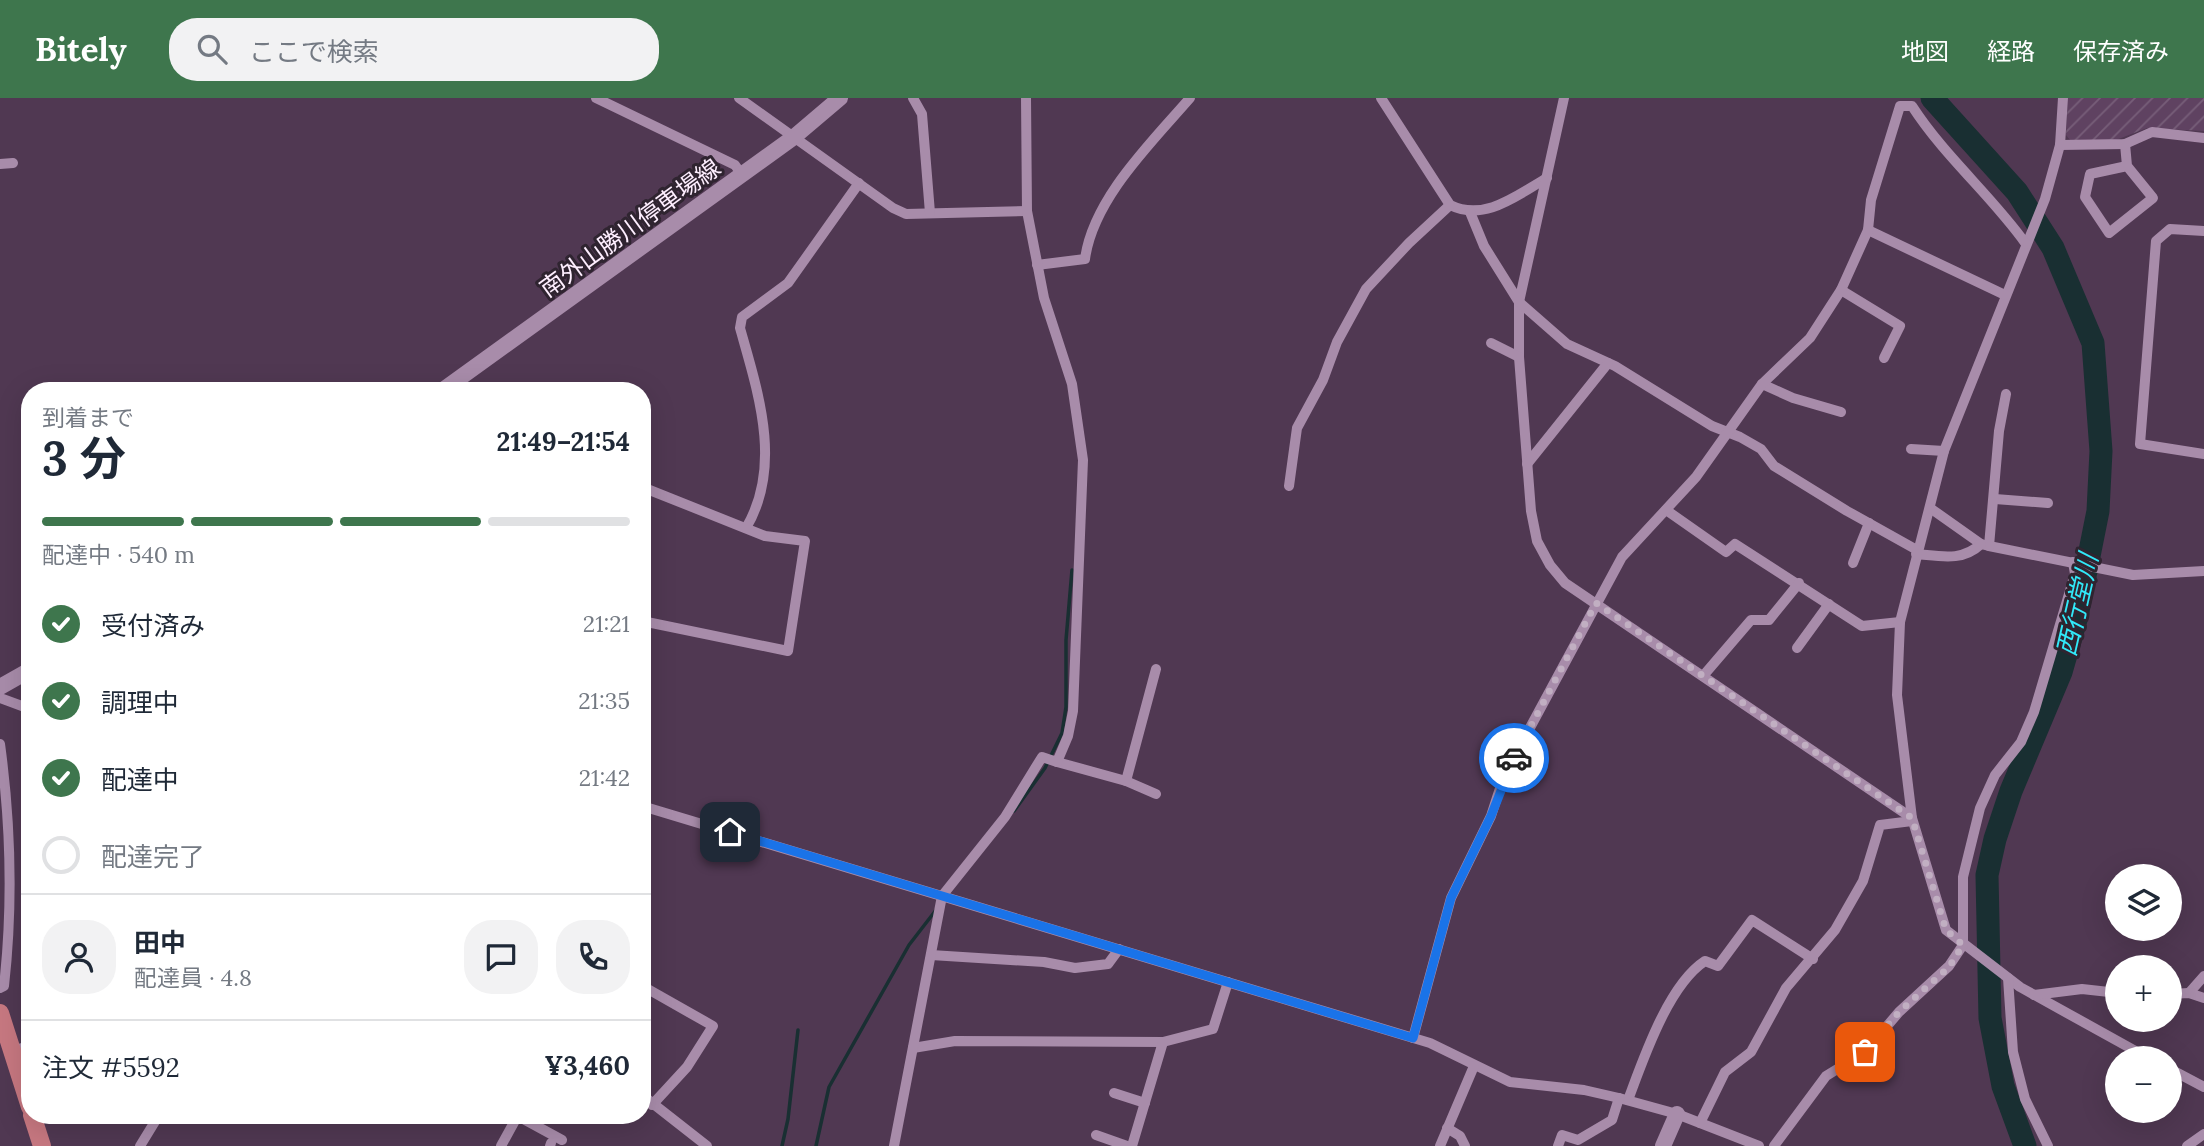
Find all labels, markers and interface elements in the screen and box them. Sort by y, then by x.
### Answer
search box [169,18,659,81]
text: Bitely [35,28,127,70]
icon: search [193,30,231,68]
text: ここで検索 [249,35,379,68]
text: 地図 [1901,36,1949,67]
text: 経路 [1987,36,2035,67]
text: 保存済み [2073,36,2169,67]
street label: 南外山勝川停車場線 [534,152,726,304]
text: 到着まで [42,403,134,432]
text: 21:49–21:54 [497,425,630,458]
text: 3 分 [42,429,126,488]
text: 配達中 · 540 m [42,540,195,569]
water label: 西行堂川 [2049,548,2105,659]
icon: check [42,605,80,643]
text: 受付済み [101,609,205,642]
text: 21:21 [583,609,630,638]
icon: check [42,682,80,720]
text: 調理中 [101,686,179,719]
text: 21:35 [578,686,630,715]
courier [1479,723,1549,793]
icon: car [1495,739,1533,777]
icon: check [42,759,80,797]
text: 配達中 [101,763,179,796]
text: 21:42 [579,763,630,792]
pin [700,802,760,862]
icon: home [711,813,749,851]
text: 配達完了 [101,840,205,873]
map controls [2105,864,2182,1123]
button: layers [2105,864,2182,941]
button: person [42,920,116,994]
button: chat [464,920,538,994]
button: phone [556,920,630,994]
text: 田中 [134,926,186,959]
button: + [2105,955,2182,1032]
text: 配達員 · 4.8 [134,963,252,992]
pin [1835,1022,1895,1082]
icon: bag [1846,1033,1884,1071]
button: − [2105,1046,2182,1123]
text: ¥3,460 [544,1049,630,1082]
text: 注文 #5592 [42,1051,180,1084]

